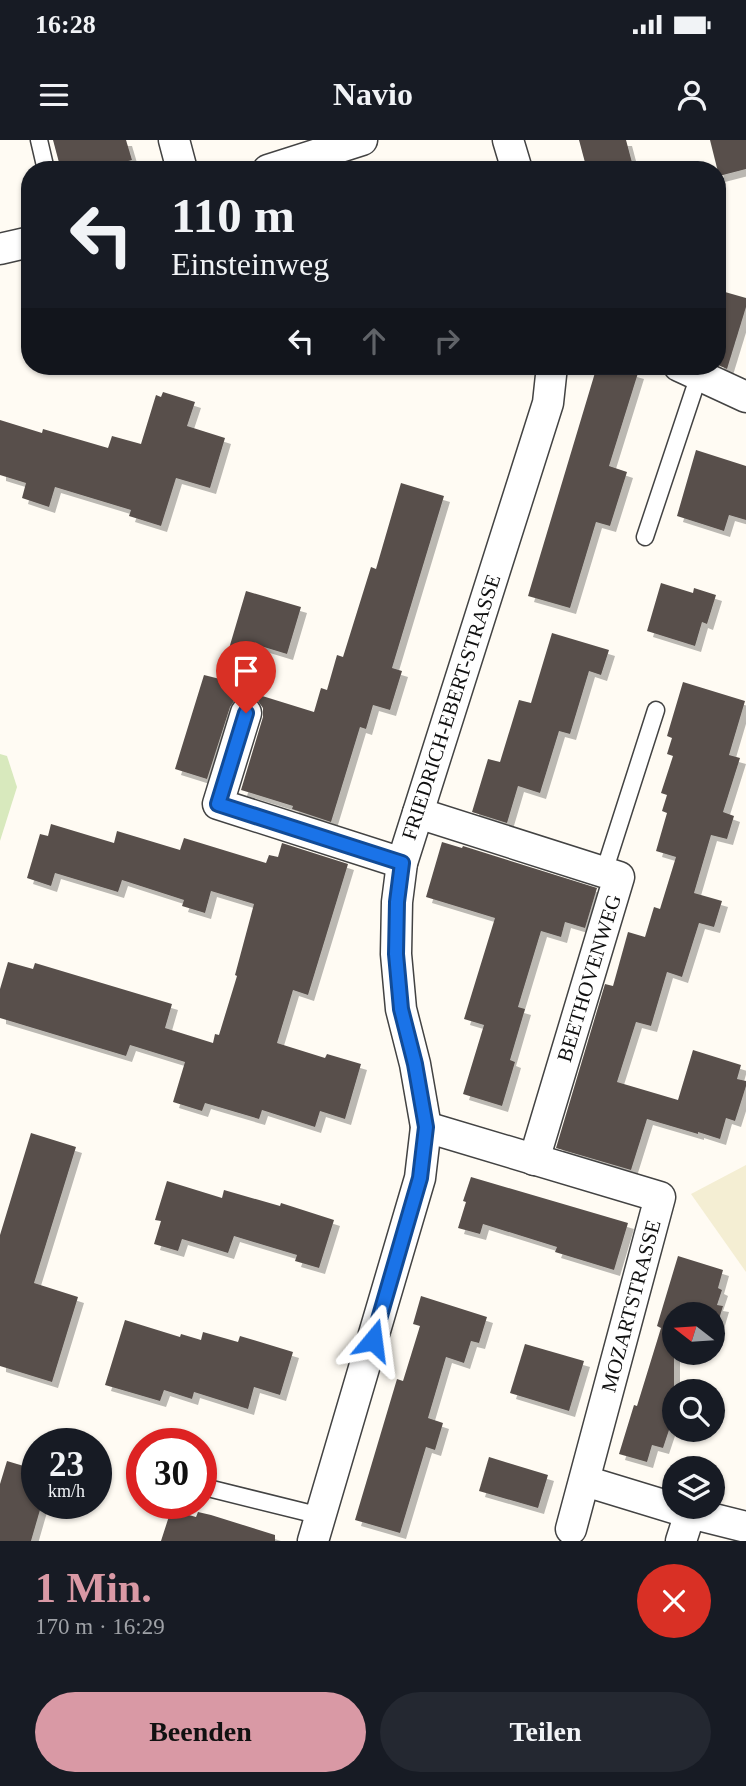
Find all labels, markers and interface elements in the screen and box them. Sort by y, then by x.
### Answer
text: 16:28 [35,10,96,39]
icon: menu [35,76,73,114]
text: Navio [333,76,413,112]
icon: person [673,76,711,114]
text: 110 m [171,188,295,243]
icon: left [56,189,147,280]
text: Einsteinweg [171,246,329,282]
icon: left [282,322,320,360]
icon: ahead [355,322,393,360]
icon: right [428,322,466,360]
street label: FRIEDRICH-EBERT-STRASSE [397,571,505,843]
pin [216,641,276,713]
icon: arrive [227,652,265,690]
street label: BEETHOVENWEG [552,891,626,1065]
street label: MOZARTSTRASSE [596,1217,666,1395]
north arrow [662,1302,724,1365]
map controls [662,1302,725,1519]
position arrow [336,1303,410,1377]
button: search [662,1379,725,1442]
speed limit sign: 30 [126,1428,217,1519]
text: 23 [49,1445,84,1484]
button: layers [662,1456,725,1519]
text: km/h [48,1481,85,1501]
button: close [637,1564,711,1638]
text: 1 Min. [35,1565,152,1611]
text: 170 m · 16:29 [35,1614,165,1639]
button: Beenden [35,1692,366,1772]
button: Teilen [380,1692,711,1772]

